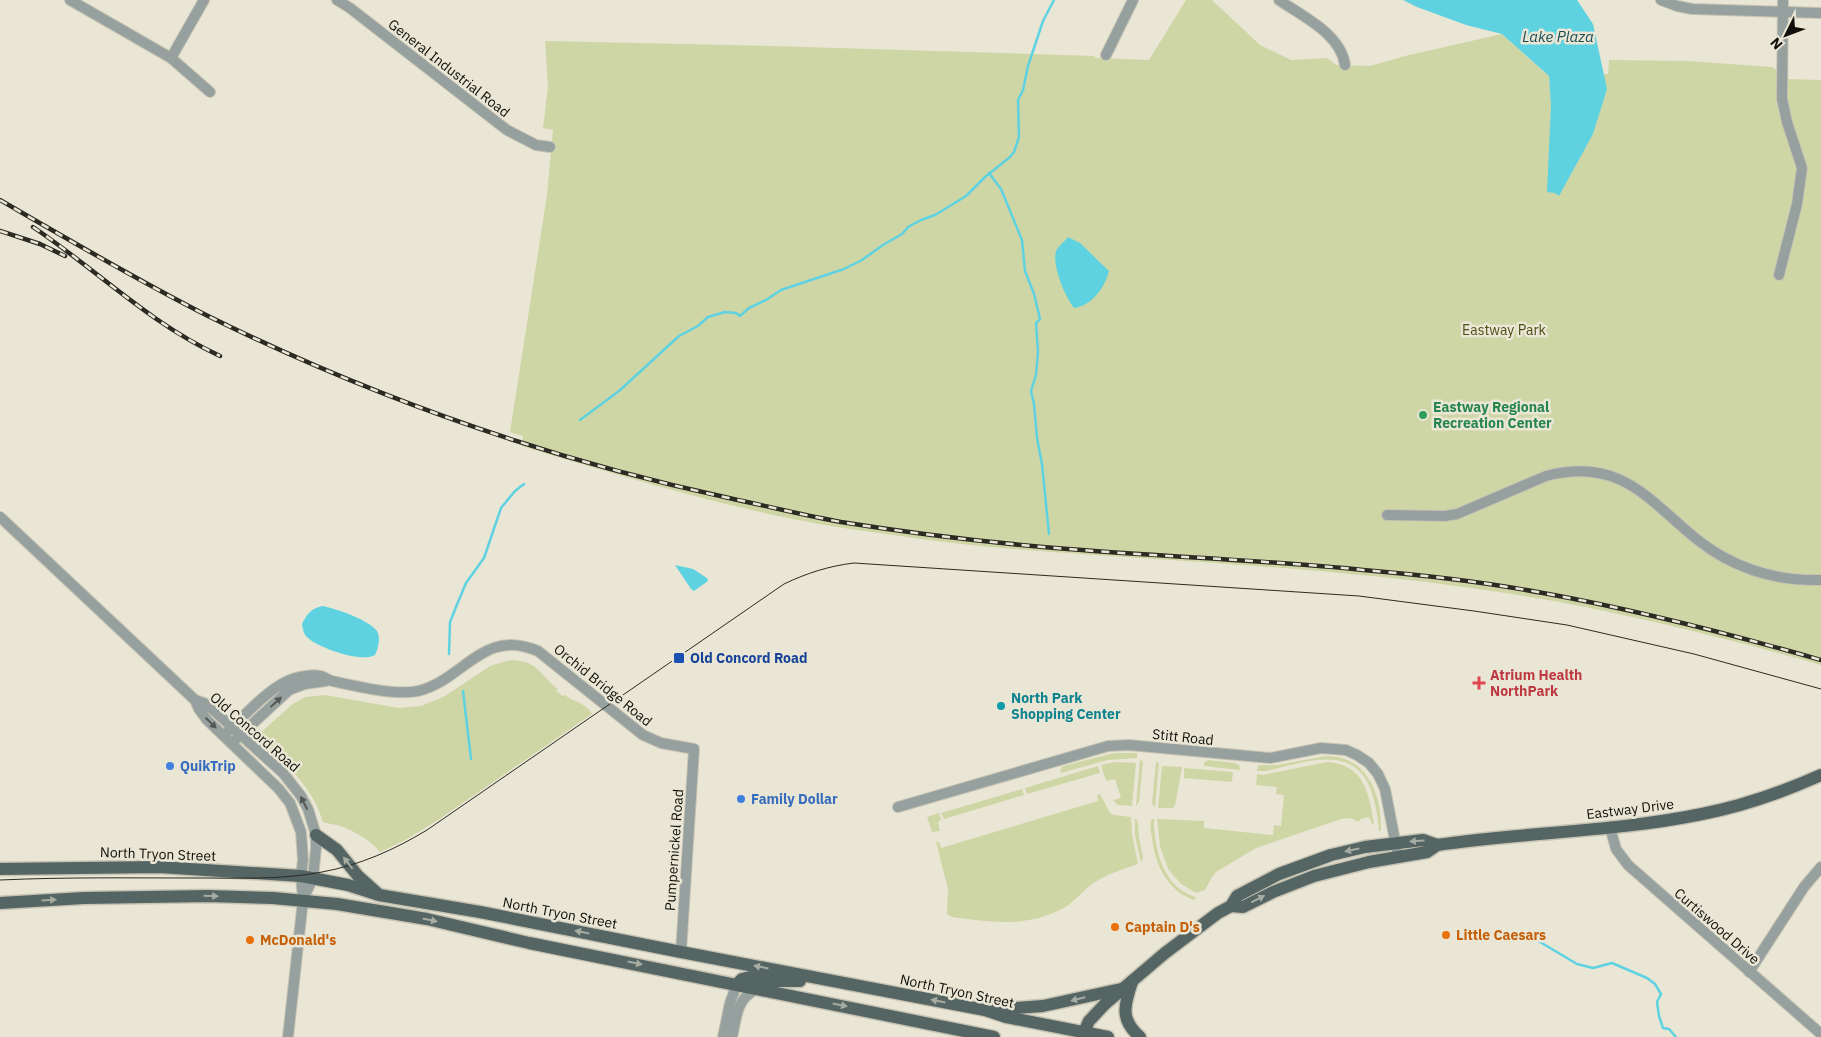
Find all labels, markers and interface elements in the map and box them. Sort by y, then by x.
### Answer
north arrow [1761,10,1811,60]
street label: General Industrial Road [385,15,513,121]
water label: Lake Plaza [1522,27,1594,46]
text: N [1766,34,1786,53]
park label: Eastway Park [1462,321,1547,339]
place label: Eastway Regional Recreation Center [1433,398,1552,432]
marker: Eastway Regional Recreation Center [1417,409,1429,421]
street label: Orchid Bridge Road [550,640,656,730]
place label: Old Concord Road [690,649,808,667]
marker: Old Concord Road [672,651,686,665]
place label: Atrium Health NorthPark [1490,666,1582,700]
marker: Atrium Health NorthPark [1472,676,1486,690]
street label: Old Concord Road [206,688,304,776]
place label: North Park Shopping Center [1011,689,1121,723]
one-way arrow [269,696,281,708]
marker: North Park Shopping Center [995,700,1007,712]
one-way arrow [205,717,217,729]
street label: Stitt Road [1151,725,1215,749]
place label: QuikTrip [180,757,236,775]
marker: QuikTrip [164,760,176,772]
street label: Pumpernickel Road [661,788,687,912]
place label: Family Dollar [751,790,838,808]
marker: Family Dollar [735,793,747,805]
street label: Eastway Drive [1585,795,1675,823]
one-way arrow [300,796,308,810]
one-way arrow [1408,837,1424,845]
street label: North Tryon Street [100,843,216,865]
one-way arrow [1345,846,1360,854]
one-way arrow [343,857,354,870]
street label: Curtiswood Drive [1671,884,1764,968]
one-way arrow [203,892,219,900]
street label: North Tryon Street [501,893,619,933]
one-way arrow [41,895,57,903]
one-way arrow [1251,895,1265,903]
one-way arrow [422,916,438,924]
place label: Captain D's [1125,918,1200,936]
marker: Captain D's [1109,921,1121,933]
place label: Little Caesars [1456,926,1546,944]
one-way arrow [574,928,590,936]
marker: Little Caesars [1440,929,1452,941]
place label: McDonald's [260,931,336,949]
marker: McDonald's [244,934,256,946]
one-way arrow [628,959,643,967]
one-way arrow [752,963,768,971]
street label: North Tryon Street [898,970,1016,1012]
one-way arrow [1071,995,1086,1003]
one-way arrow [930,997,945,1005]
one-way arrow [832,1001,848,1009]

